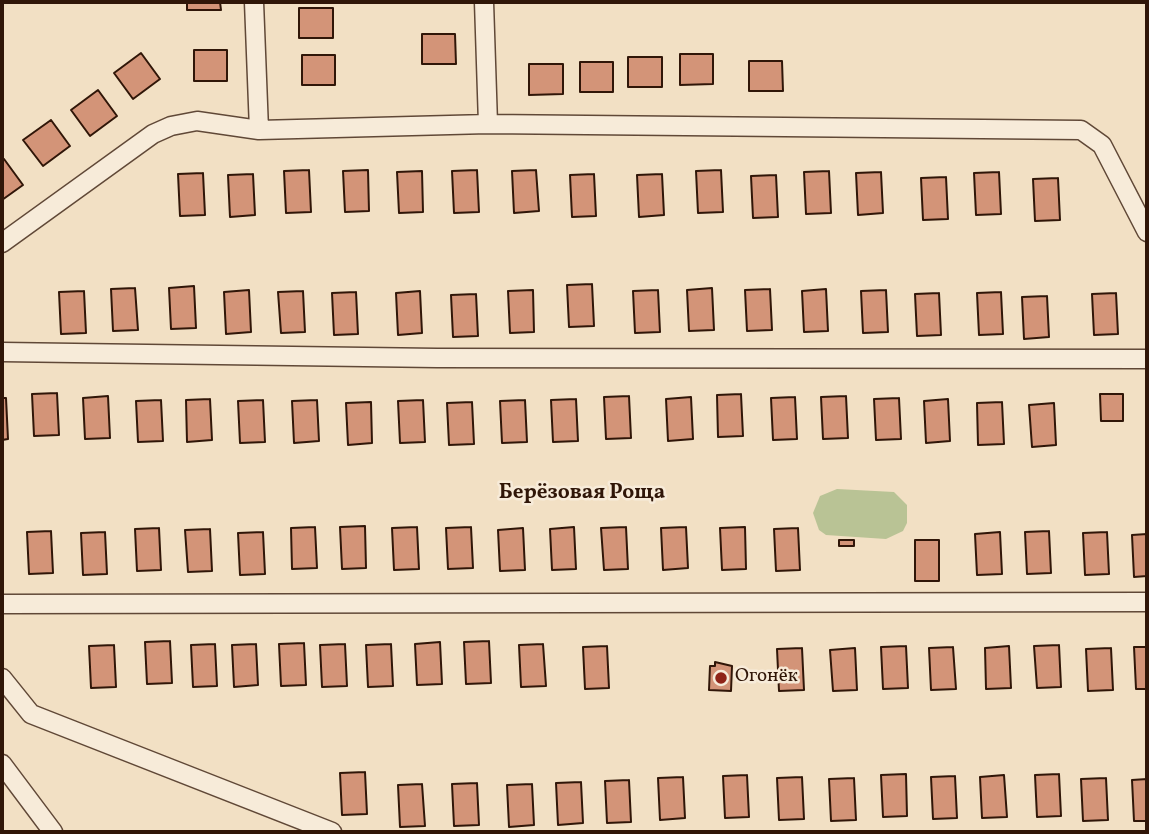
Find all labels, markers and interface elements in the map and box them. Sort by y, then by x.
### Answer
district label: Берёзовая Роща [499,481,665,507]
place label: Огонёк [735,667,798,689]
marker: Огонёк [713,670,729,686]

